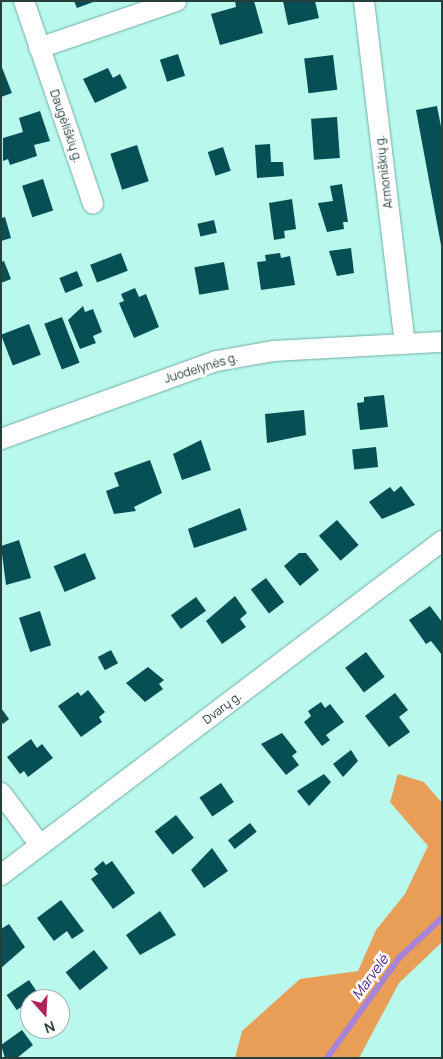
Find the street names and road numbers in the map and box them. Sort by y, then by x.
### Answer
street label: Daugėliškių g. [47,88,85,164]
street label: Armoniškių g. [372,134,396,210]
street label: Juodelynės g. [163,350,239,386]
street label: Dvarų g. [200,689,244,727]

